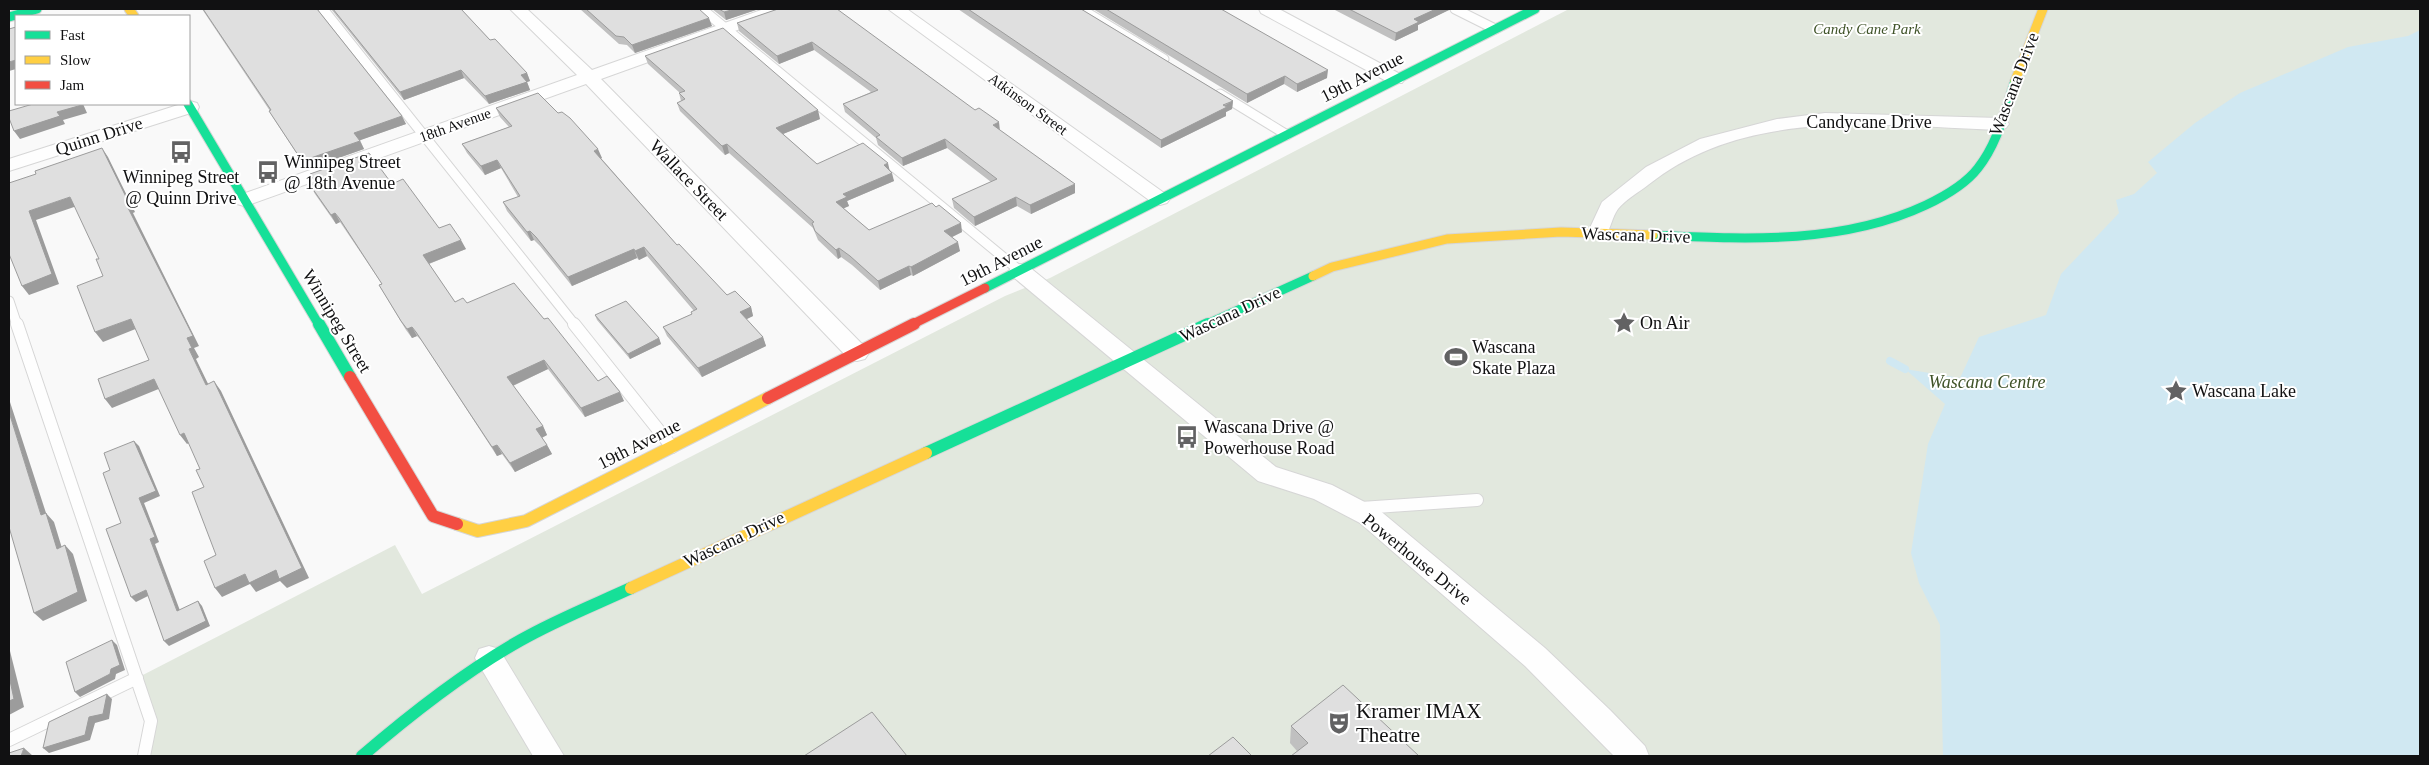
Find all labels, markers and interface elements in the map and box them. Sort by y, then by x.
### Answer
legend [15,15,190,105]
park label: Candy Cane Park [1813,21,1921,37]
text: Fast [60,27,86,43]
street label: Wascana Drive [1985,30,2043,138]
street label: 19th Avenue [1317,48,1407,106]
text: Slow [60,52,91,68]
street label: Atkinson Street [985,70,1071,139]
text: Jam [60,77,84,93]
street label: 18th Avenue [417,105,493,145]
street label: Candycane Drive [1806,112,1932,132]
street label: Quinn Drive [53,113,145,159]
street label: Wallace Street [646,136,732,224]
bus stop icon: Winnipeg Street @ Quinn Drive [168,139,194,165]
place label: Winnipeg Street @ 18th Avenue [284,152,401,193]
bus stop icon: Winnipeg Street @ 18th Avenue [255,159,281,185]
place label: Winnipeg Street @ Quinn Drive [123,167,239,208]
street label: Wascana Drive [1581,223,1691,247]
street label: 19th Avenue [956,232,1046,290]
street label: Winnipeg Street [298,266,376,376]
street label: Wascana Drive [1176,282,1284,346]
place icon: On Air [1611,310,1637,336]
place label: On Air [1640,313,1690,333]
place label: Wascana Skate Plaza [1472,337,1555,378]
sports icon: Wascana Skate Plaza [1443,344,1469,370]
park label: Wascana Centre [1928,372,2046,392]
place icon: Wascana Lake [2163,378,2189,404]
place label: Wascana Lake [2192,381,2296,401]
street label: 19th Avenue [594,415,684,473]
place label: Wascana Drive @ Powerhouse Road [1204,417,1334,458]
bus stop icon: Wascana Drive @ Powerhouse Road [1174,424,1200,450]
street label: Wascana Drive [680,507,788,571]
street label: Powerhouse Drive [1359,509,1475,609]
place label: Kramer IMAX Theatre [1356,699,1481,747]
theatre icon: Kramer IMAX Theatre [1326,710,1352,736]

